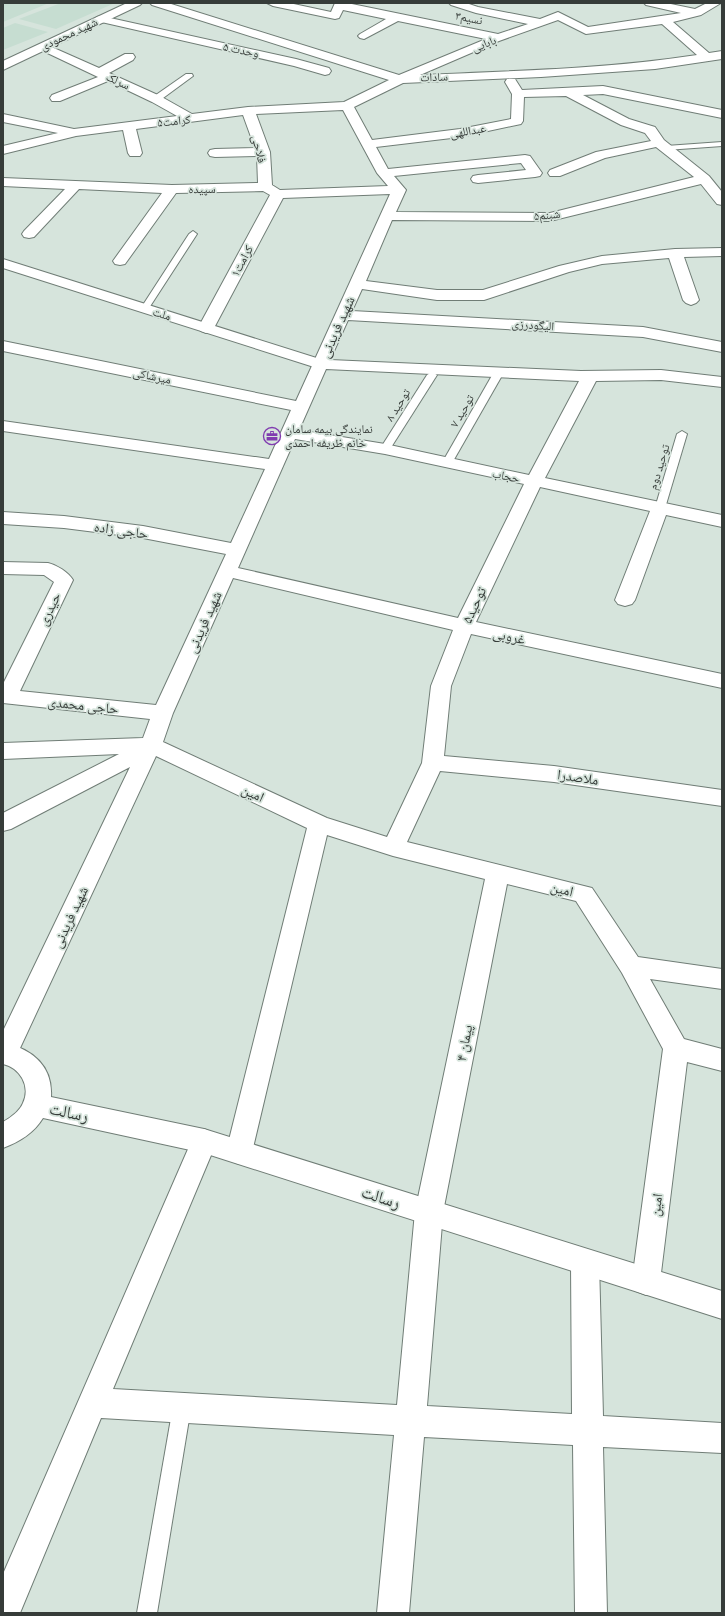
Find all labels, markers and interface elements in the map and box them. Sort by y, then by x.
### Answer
street label: نسیم۳ [454,9,484,28]
street label: شهید محمودی [38,15,100,54]
street label: بابایی [470,33,498,55]
street label: وحدت ۵ [222,39,260,61]
street label: سرلک [104,69,132,93]
street label: سادات [420,70,448,84]
street label: کرامت۵ [157,112,191,130]
street label: عبداللهی [449,121,487,141]
street label: فلاحی [249,134,269,164]
street label: سپیده [188,182,216,196]
street label: شبنم۵ [533,207,561,224]
street label: کرامت۱ [228,243,256,279]
street label: شهید فریدنی [316,294,359,361]
street label: ملت [151,305,173,323]
street label: الیگودرزی [511,317,555,334]
street label: میرشاکی [132,365,172,387]
street label: توحید ۸ [383,386,414,424]
street label: توحید ۷ [447,392,477,430]
place label: نمایندگی بیمه سامان خانم ظریفه احمدی [285,422,373,451]
office icon: نمایندگی بیمه سامان خانم ظریفه احمدی [262,426,282,446]
street label: توحید دوم [645,442,674,492]
street label: حجاب [491,466,521,486]
street label: حاجی زاده [93,518,149,543]
street label: توحید۵ [459,584,490,626]
street label: شهید فریدنی [183,589,226,656]
street label: حیدری [34,590,65,629]
street label: غروبی [491,625,527,648]
street label: حاجی محمدی [47,693,119,718]
street label: ملاصدرا [556,766,600,789]
street label: امین [239,781,267,806]
street label: امین [549,878,575,901]
street label: شهید فریدنی [49,884,92,951]
street label: پیمان ۴ [453,1023,476,1063]
street label: رسالت [48,1098,90,1126]
street label: رسالت [359,1181,403,1213]
street label: امین [647,1193,666,1217]

